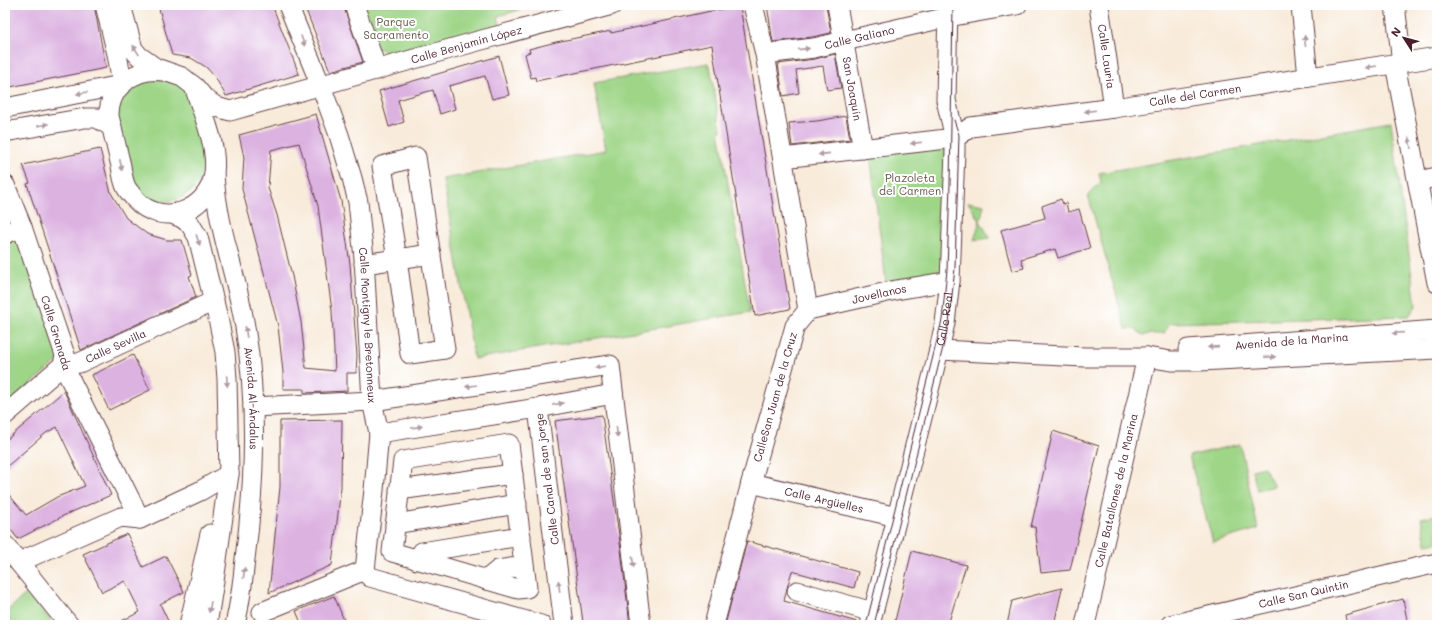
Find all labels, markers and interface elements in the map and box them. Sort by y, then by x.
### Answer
park label: Parque Sacramento [364,14,429,42]
north arrow [1384,18,1424,58]
street label: Calle Benjamín López [409,21,524,67]
street label: Calle Galiano [823,22,896,52]
street label: Calle Lauria [1095,23,1119,90]
text: N [1387,24,1404,40]
one-way arrow [1301,35,1308,47]
one-way arrow [300,36,306,47]
one-way arrow [132,45,140,55]
one-way arrow [798,46,810,52]
street label: San Joaquín [839,55,866,122]
one-way arrow [1365,64,1377,70]
street label: Calle del Carmen [1148,80,1242,109]
one-way arrow [76,91,88,97]
one-way arrow [1084,108,1096,114]
one-way arrow [37,122,50,128]
one-way arrow [1407,137,1413,149]
one-way arrow [910,139,922,146]
one-way arrow [818,150,830,157]
one-way arrow [118,159,124,171]
park label: Plazoleta del Carmen [879,170,941,198]
one-way arrow [195,235,201,247]
street label: Calle Montigny le Bretonneux [356,246,380,404]
street label: Jovellanos [850,280,908,307]
street label: Calle Real [932,291,956,347]
street label: Calle Granada [38,293,75,372]
street label: Calle Sevilla [83,325,148,366]
one-way arrow [243,326,249,338]
street label: Avenida de la Marina [1234,329,1349,352]
street label: CalleSan Juan de la Cruz [749,330,800,464]
one-way arrow [1392,330,1404,337]
one-way arrow [1207,344,1219,351]
street label: Avenida Al-Ándalus [241,346,262,450]
one-way arrow [1264,354,1276,361]
one-way arrow [594,364,606,370]
one-way arrow [224,375,230,388]
one-way arrow [465,383,477,389]
one-way arrow [552,401,564,407]
street label: Calle Canal de san jorge [531,412,562,546]
street label: Calle Batallones de la Marina [1091,412,1141,569]
one-way arrow [411,424,423,430]
one-way arrow [614,426,620,439]
street label: Calle Argüelles [783,483,865,516]
one-way arrow [630,555,636,568]
one-way arrow [241,567,247,579]
street label: Calle San Quintin [1257,576,1350,611]
one-way arrow [556,580,562,592]
one-way arrow [206,601,212,614]

